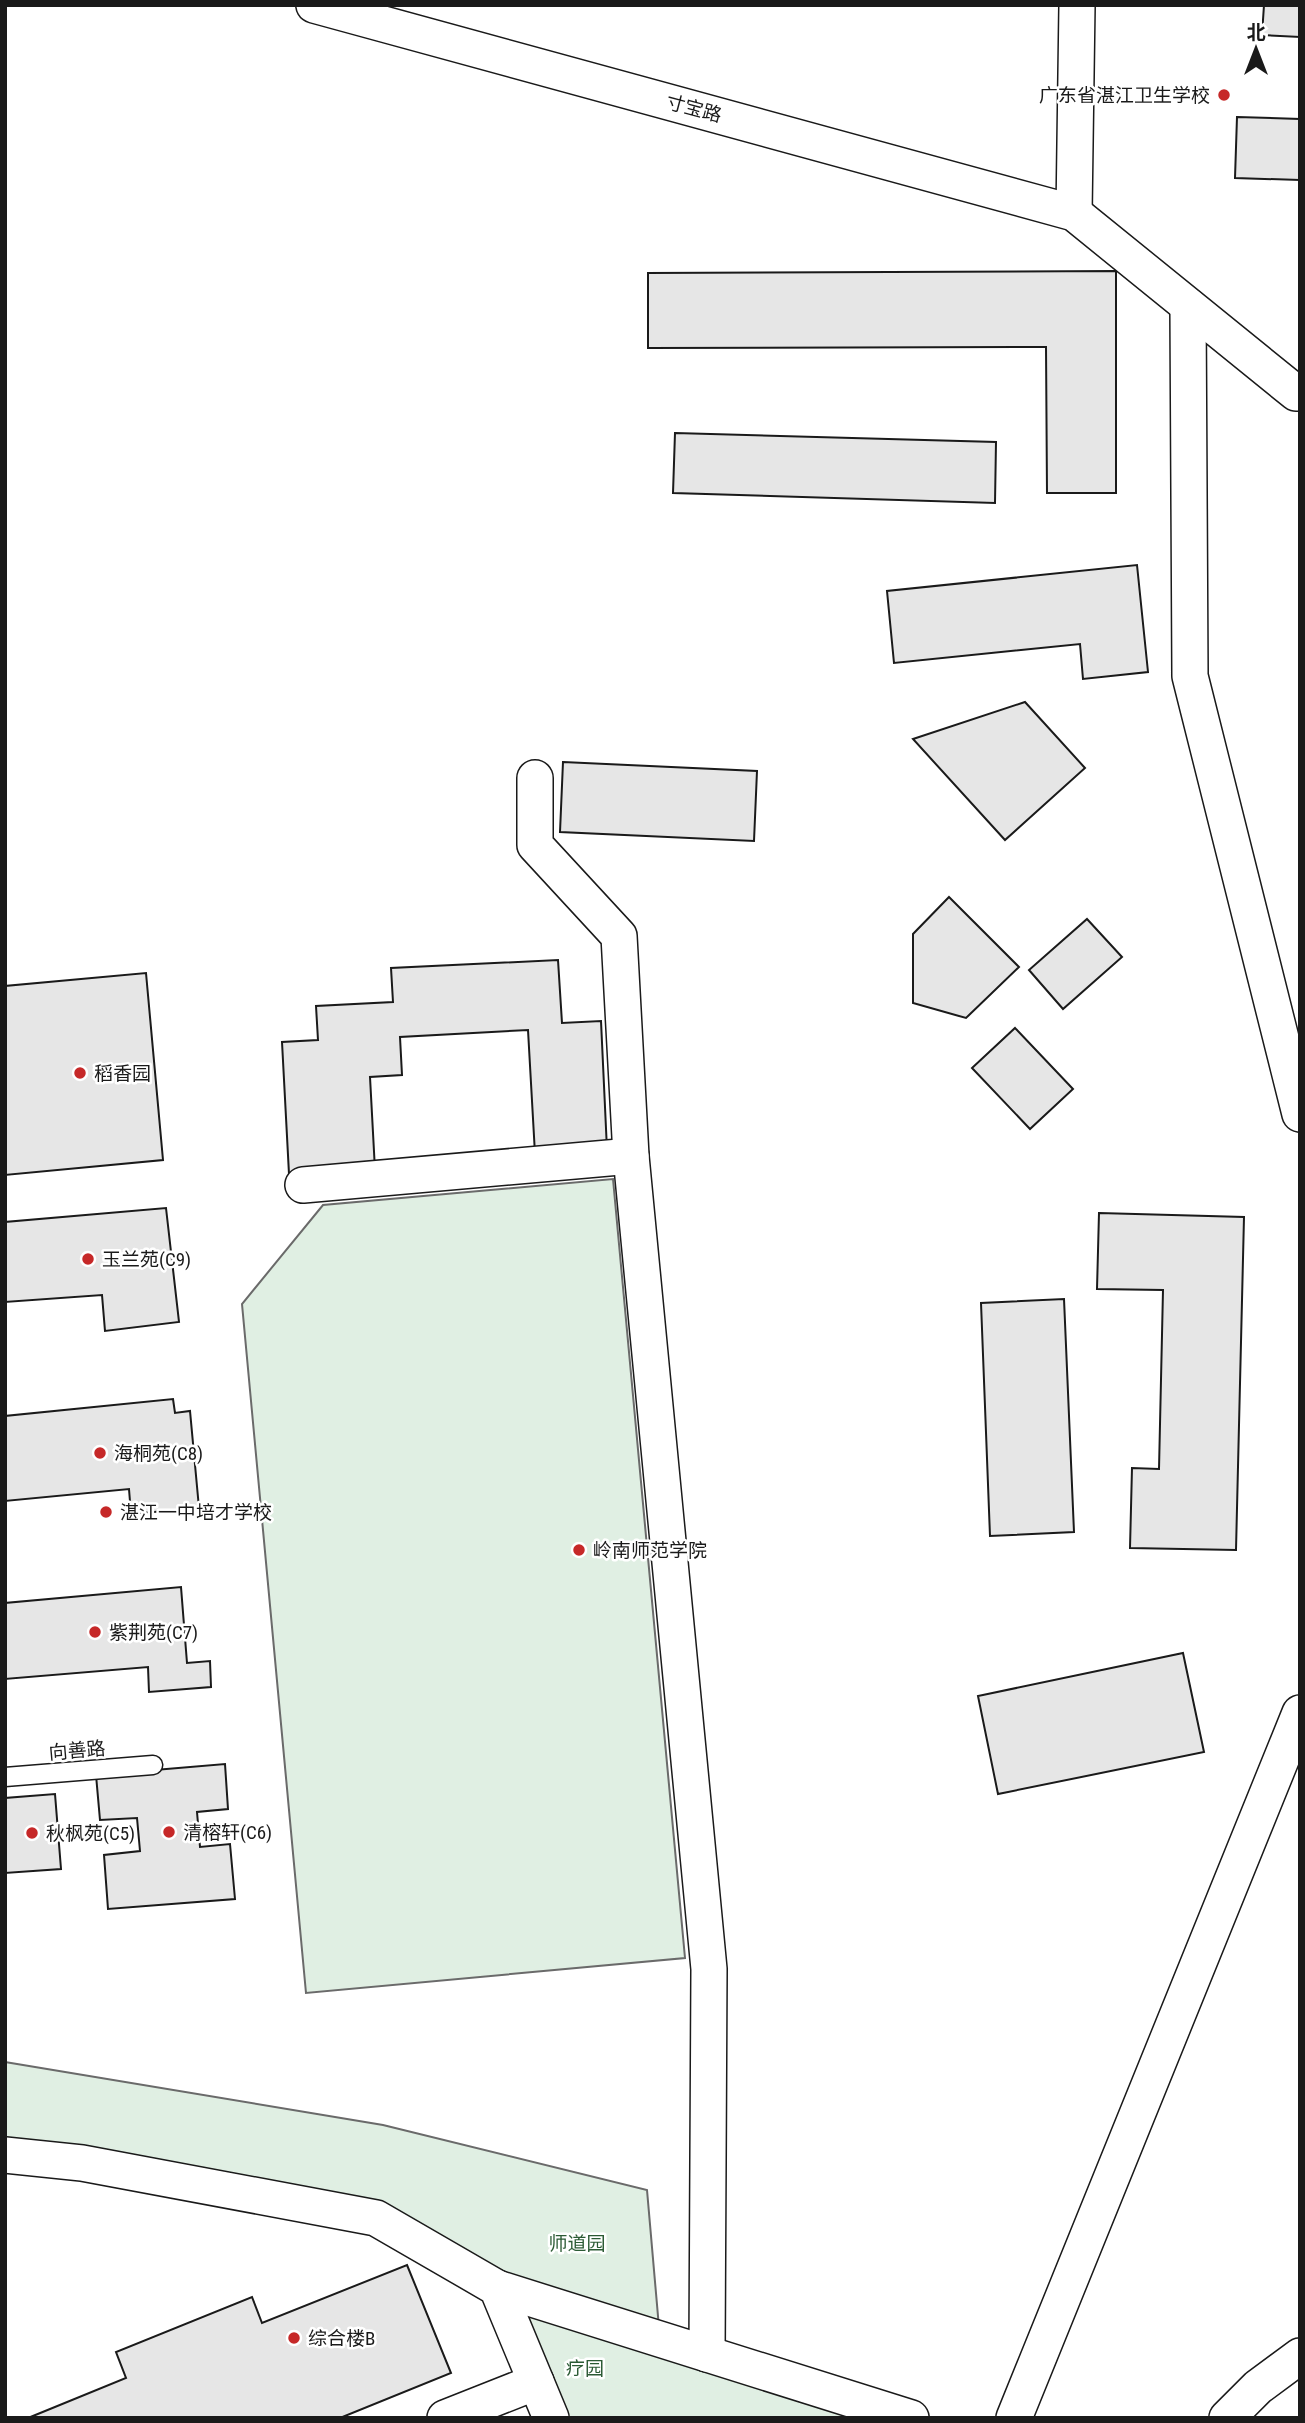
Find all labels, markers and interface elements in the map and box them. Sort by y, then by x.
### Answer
north arrow [1221,14,1291,84]
text: 北 [1246,21,1266,44]
place label: 广东省湛江卫生学校 [1039,84,1210,107]
marker: 广东省湛江卫生学校 [1216,87,1232,103]
street label: 寸宝路 [663,90,724,127]
place label: 稻香园 [94,1062,151,1085]
marker: 稻香园 [72,1065,88,1081]
place label: 玉兰苑(C9) [102,1248,191,1271]
marker: 玉兰苑(C9) [80,1251,96,1267]
place label: 海桐苑(C8) [114,1442,203,1465]
marker: 海桐苑(C8) [92,1445,108,1461]
place label: 湛江一中培才学校 [120,1501,272,1524]
marker: 湛江一中培才学校 [98,1504,114,1520]
place label: 岭南师范学院 [593,1539,707,1562]
marker: 岭南师范学院 [571,1542,587,1558]
place label: 紫荆苑(C7) [109,1621,198,1644]
marker: 紫荆苑(C7) [87,1624,103,1640]
street label: 向善路 [48,1737,106,1764]
place label: 清榕轩(C6) [183,1821,272,1844]
place label: 秋枫苑(C5) [46,1822,135,1845]
marker: 清榕轩(C6) [161,1824,177,1840]
marker: 秋枫苑(C5) [24,1825,40,1841]
park label: 师道园 [548,2232,606,2255]
place label: 综合楼B [308,2327,375,2350]
marker: 综合楼B [286,2330,302,2346]
park label: 疗园 [566,2357,604,2380]

